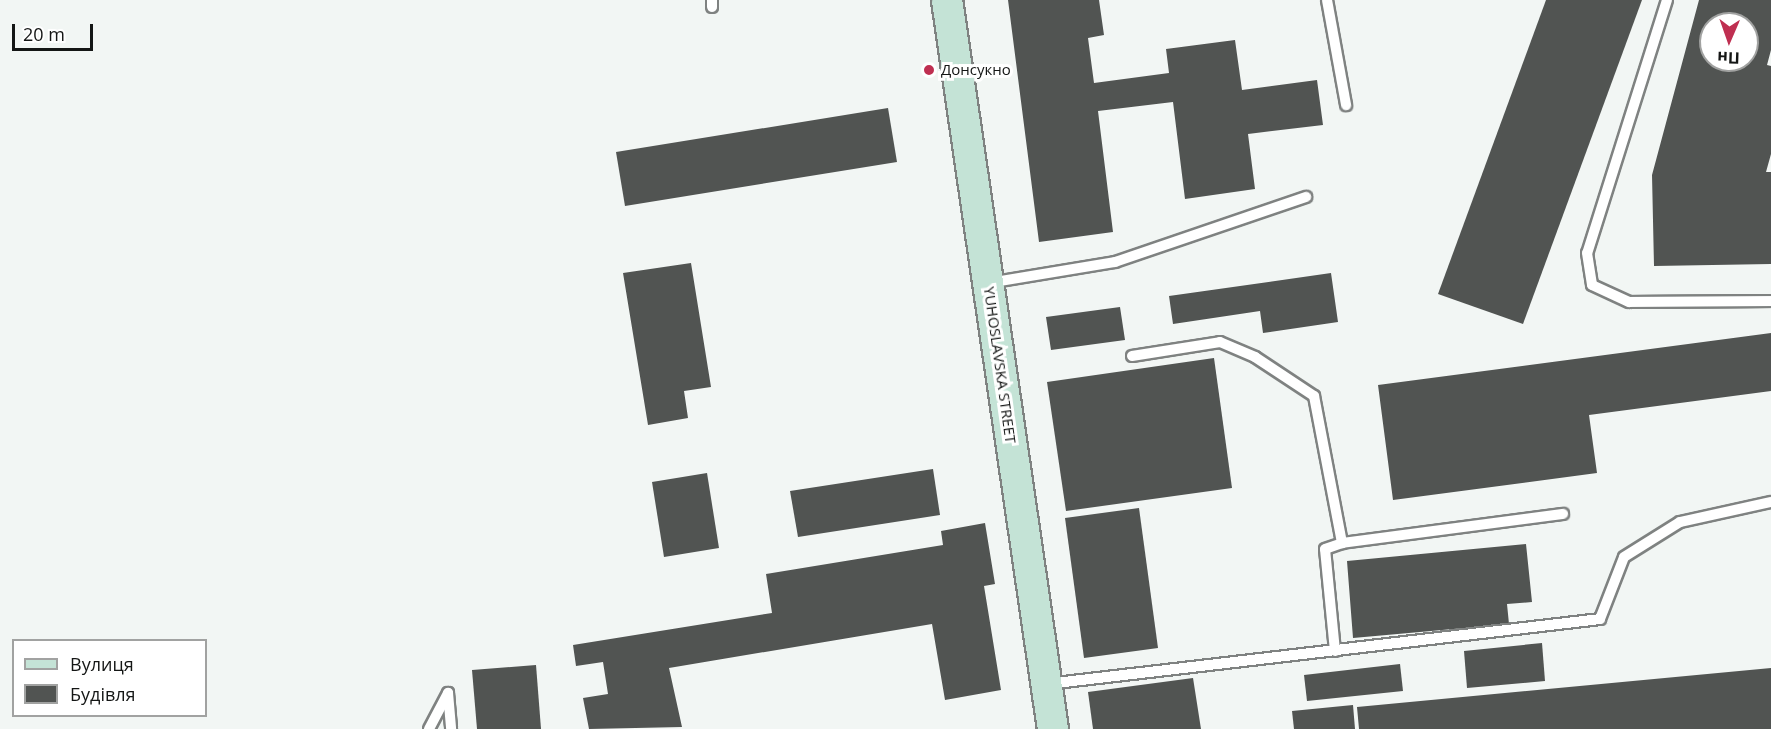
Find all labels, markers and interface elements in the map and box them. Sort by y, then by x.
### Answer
scale bar [15,12,96,50]
north arrow [1699,12,1759,72]
text: 20 m [23,22,65,46]
text: Пн [1717,47,1740,69]
place label: Донсукно [941,61,1011,79]
marker: Донсукно [922,63,936,77]
street label: YUHOSLAVSKA STREET [980,286,1020,444]
legend [12,639,207,717]
text: Вулиця [70,652,134,676]
text: Будівля [70,682,136,706]

